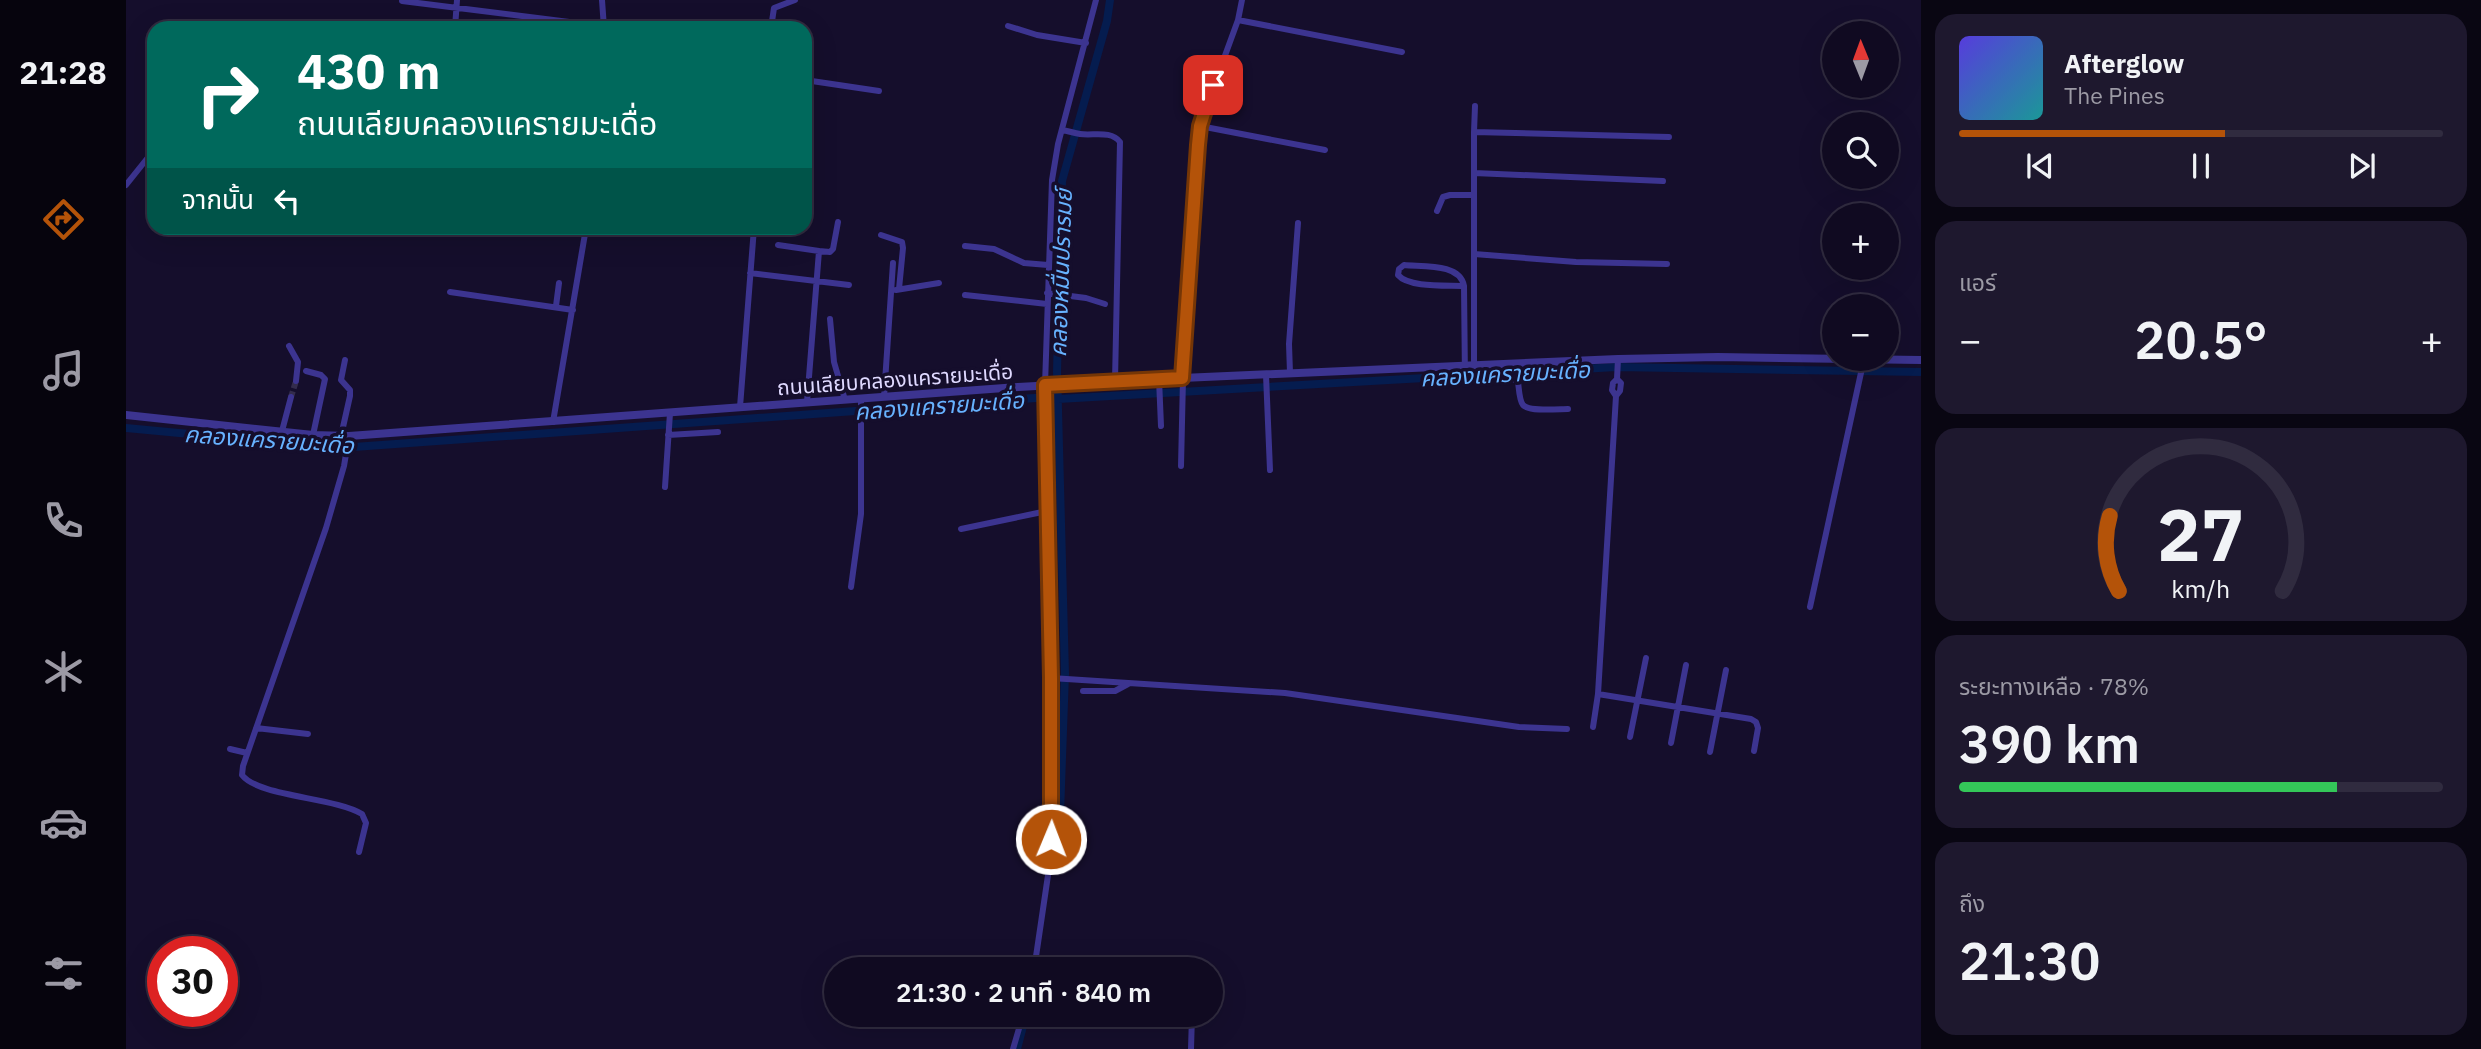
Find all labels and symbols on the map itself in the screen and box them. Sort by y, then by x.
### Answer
north arrow [1822,21,1899,98]
pin [1183,55,1243,115]
water label: คลองหมื่นปรารมย์ [1042,184,1078,357]
water label: คลองแครายมะเดื่อ [1419,354,1591,392]
street label: ถนนเลียบคลองแครายมะเดื่อ [776,357,1014,401]
water label: คลองแครายมะเดื่อ [853,384,1026,426]
water label: คลองแครายมะเดื่อ [183,418,356,460]
position arrow [1014,802,1088,876]
speed limit sign: 30 [147,936,238,1027]

